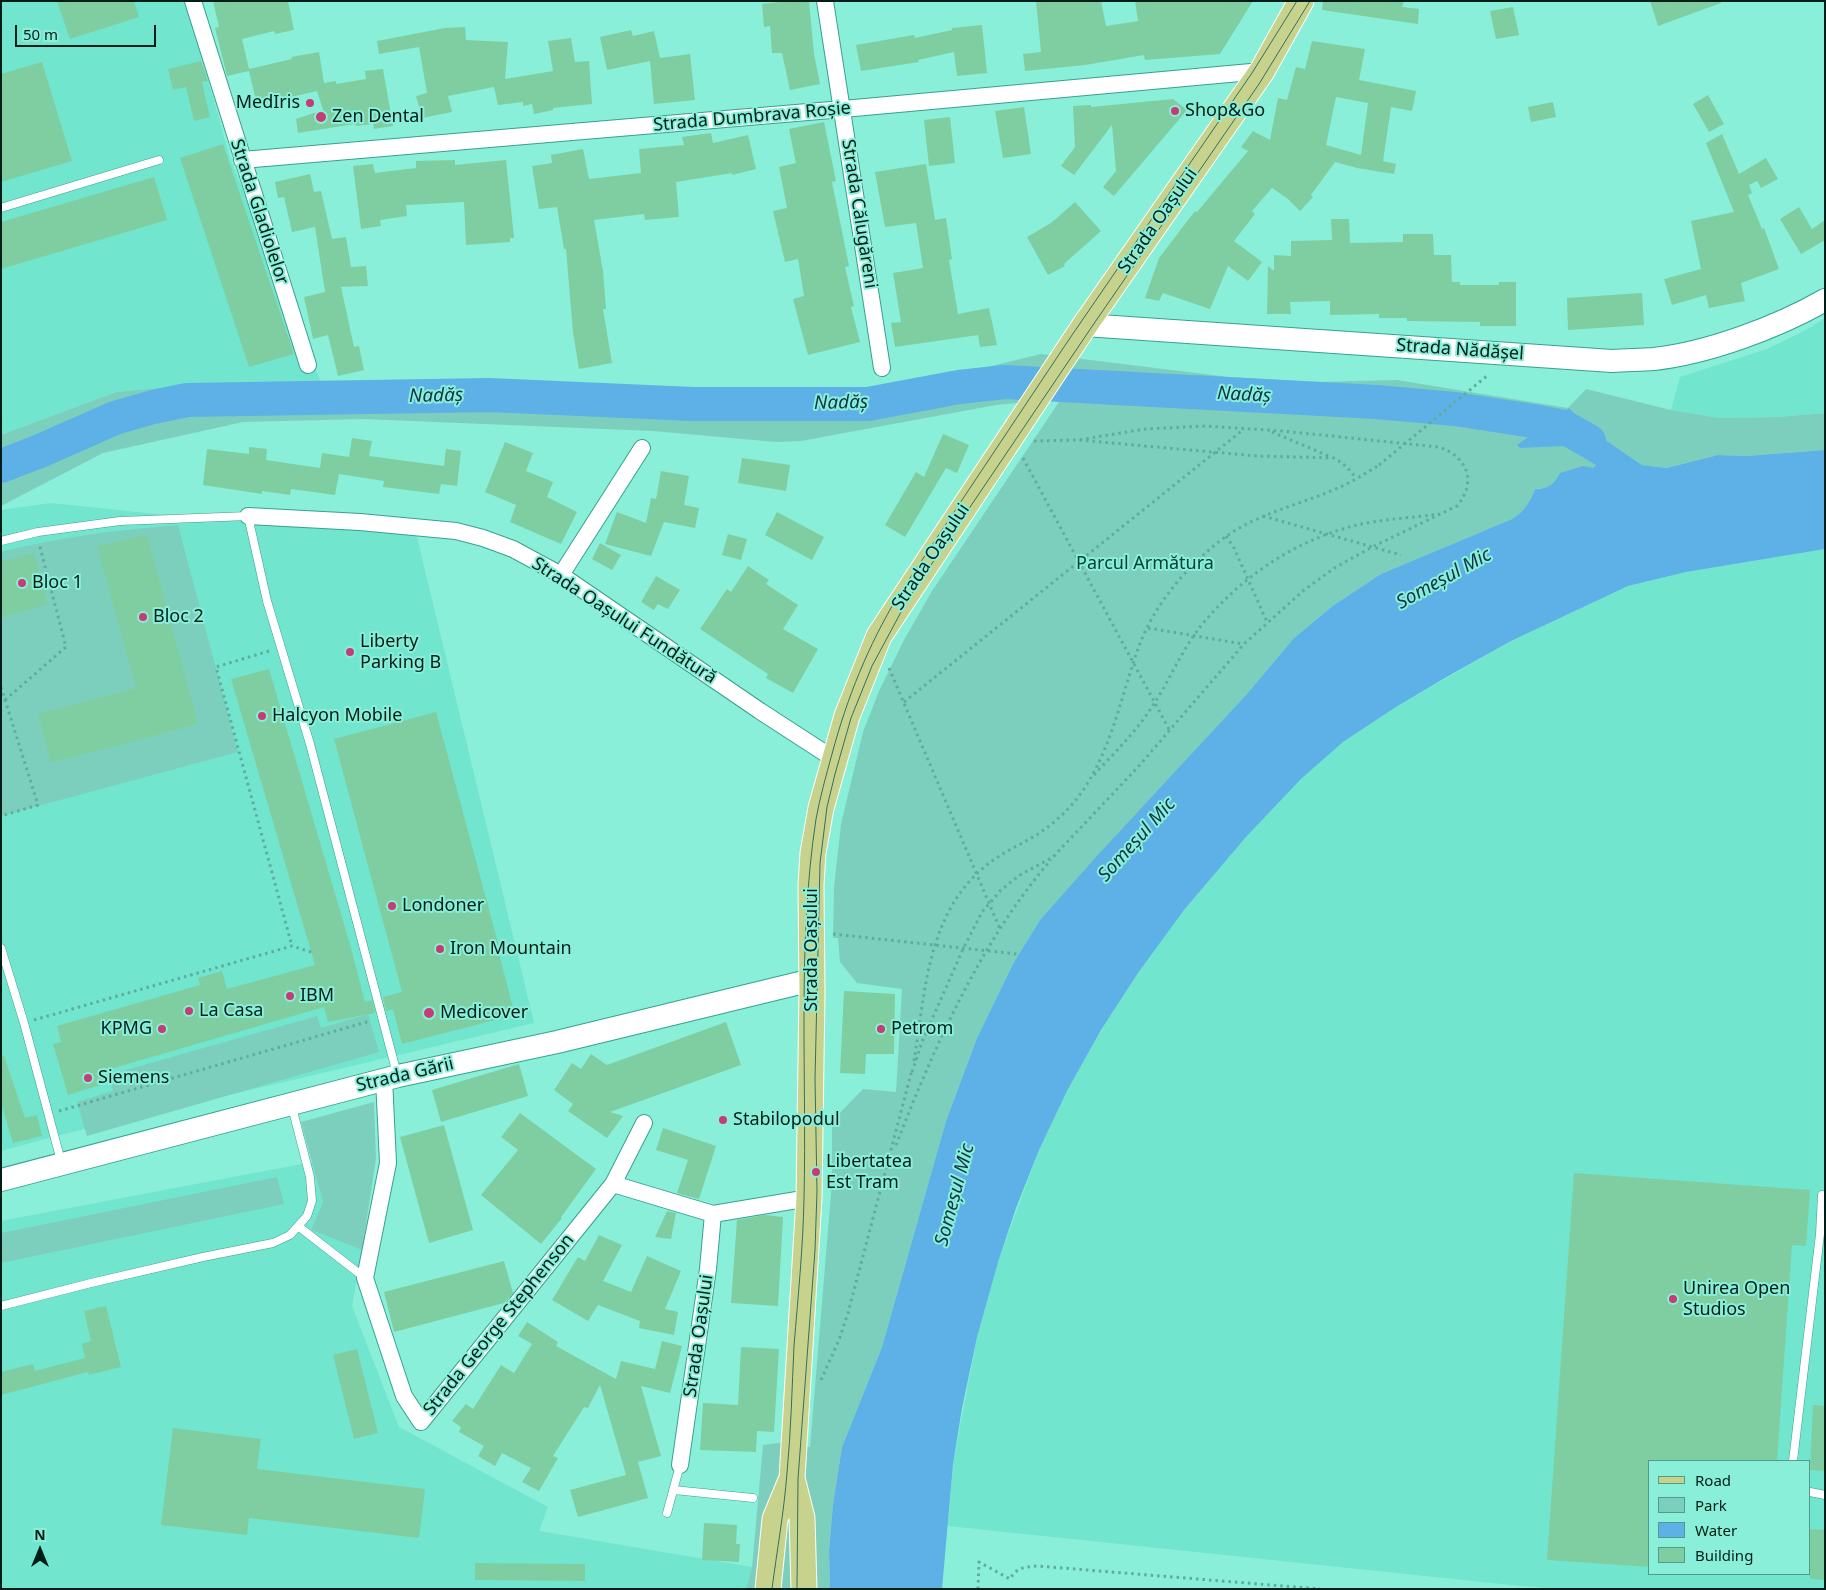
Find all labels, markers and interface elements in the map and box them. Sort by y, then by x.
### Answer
scale bar [18,15,159,47]
text: 50 m [23,24,58,44]
place label: MedIris [236,92,300,114]
marker: MedIris [304,97,316,109]
street label: Strada Dumbrava Roșie [652,98,852,136]
place label: Shop&Go [1185,100,1265,122]
marker: Shop&Go [1169,105,1181,117]
place label: Zen Dental [332,106,424,128]
marker: Zen Dental [314,110,328,124]
street label: Strada Gladiolelor [225,137,293,287]
street label: Strada Călugăreni [837,138,881,290]
street label: Strada Oașului [1114,164,1202,278]
street label: Strada Nădășel [1396,335,1524,365]
water label: Nadăș [1216,382,1272,408]
water label: Nadăș [409,384,463,408]
water label: Nadăș [814,391,868,415]
street label: Strada Oașului [887,500,975,614]
water label: Someșul Mic [1393,544,1495,614]
street label: Strada Oașului Fundătură [528,553,720,689]
park label: Parcul Armătura [1076,553,1214,575]
place label: Bloc 1 [32,572,83,594]
marker: Bloc 1 [16,577,28,589]
place label: Bloc 2 [153,606,204,628]
marker: Bloc 2 [137,611,149,623]
place label: Liberty Parking B [360,631,441,674]
marker: Liberty Parking B [344,646,356,658]
place label: Halcyon Mobile [272,705,402,727]
marker: Halcyon Mobile [256,710,268,722]
water label: Someșul Mic [1093,793,1181,887]
street label: Strada Oașului [801,888,823,1012]
place label: Londoner [402,895,484,917]
marker: Londoner [386,900,398,912]
place label: Iron Mountain [450,938,572,960]
marker: Iron Mountain [434,943,446,955]
place label: IBM [300,985,334,1007]
marker: IBM [284,990,296,1002]
place label: La Casa [199,1000,263,1022]
place label: Medicover [440,1002,528,1024]
marker: La Casa [183,1005,195,1017]
marker: Medicover [422,1006,436,1020]
place label: KPMG [101,1018,152,1040]
place label: Petrom [891,1018,953,1040]
marker: KPMG [156,1023,168,1035]
marker: Petrom [875,1023,887,1035]
street label: Strada Gării [354,1053,456,1097]
place label: Siemens [98,1067,169,1089]
marker: Siemens [82,1072,94,1084]
place label: Stabilopodul [733,1109,840,1131]
marker: Stabilopodul [717,1114,729,1126]
water label: Someșul Mic [930,1141,980,1249]
place label: Libertatea Est Tram [826,1151,912,1194]
marker: Libertatea Est Tram [810,1166,822,1178]
street label: Strada George Stephenson [419,1230,579,1420]
street label: Strada Oașului [680,1273,718,1399]
place label: Unirea Open Studios [1683,1278,1790,1320]
marker: Unirea Open Studios [1667,1293,1679,1305]
legend [1648,1460,1811,1575]
text: Road [1695,1470,1731,1490]
text: Park [1695,1495,1727,1515]
text: Water [1695,1520,1737,1540]
north arrow [15,1525,65,1575]
text: N [34,1525,46,1544]
text: Building [1695,1545,1753,1565]

